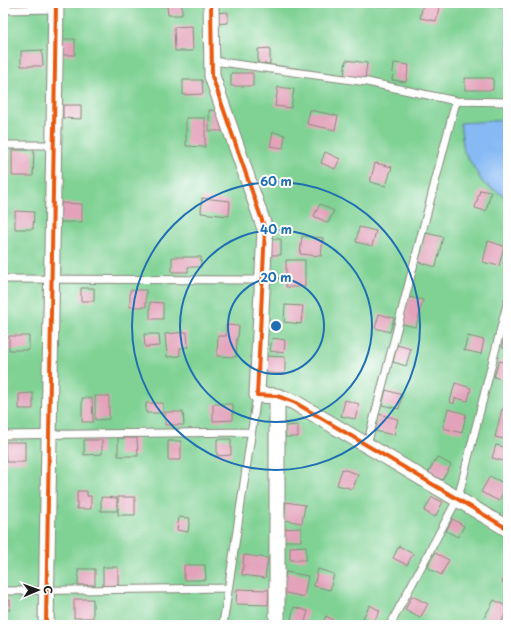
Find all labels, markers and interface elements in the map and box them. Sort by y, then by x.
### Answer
text: 60 m [260,172,292,190]
text: 40 m [260,220,292,238]
text: 20 m [260,268,292,286]
centre of rings [269,319,283,333]
north arrow [18,570,58,610]
text: С [40,585,57,594]

